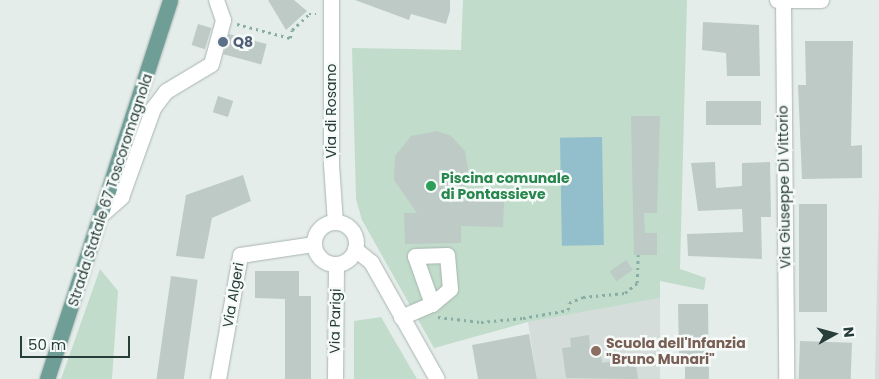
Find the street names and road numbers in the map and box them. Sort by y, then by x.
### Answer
street label: Via di Rosano [323,64,339,158]
street label: Strada Statale 67 Toscoromagnola [64,71,156,309]
street label: Via Giuseppe Di Vittorio [774,105,794,269]
street label: Via Algeri [219,261,247,329]
street label: Via Parigi [326,288,344,354]

